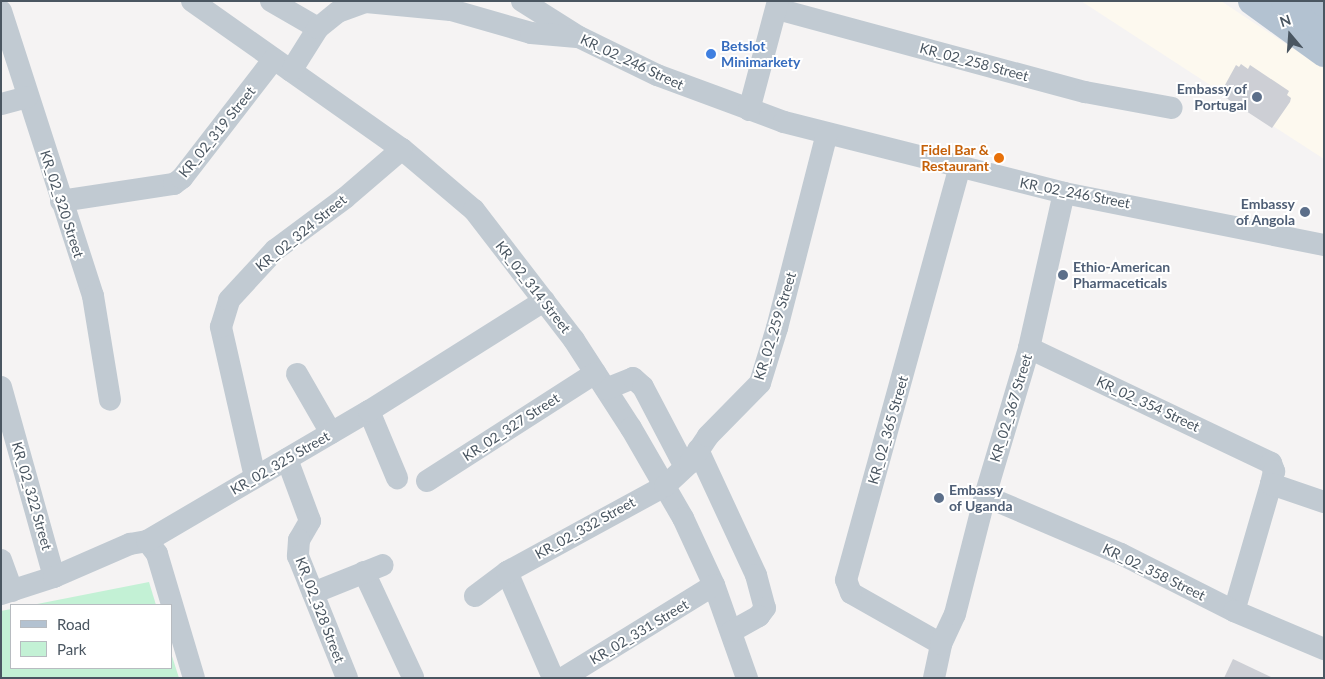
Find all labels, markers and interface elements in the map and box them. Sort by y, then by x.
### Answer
north arrow [1265,10,1315,60]
text: N [1277,11,1293,30]
street label: KR_02_246 Street [578,31,686,93]
place label: Betslot Minimarkety [721,38,800,70]
street label: KR_02_258 Street [918,39,1030,85]
marker: Betslot Minimarkety [705,48,717,60]
place label: Embassy of Portugal [1176,81,1247,114]
street label: KR_02_319 Street [175,83,259,181]
marker: Embassy of Portugal [1251,91,1263,103]
place label: Fidel Bar & Restaurant [920,142,989,174]
street label: KR_02_320 Street [37,148,87,260]
marker: Fidel Bar & Restaurant [993,152,1005,164]
street label: KR_02_246 Street [1018,174,1132,212]
street label: KR_02_324 Street [252,191,350,275]
place label: Embassy of Angola [1235,196,1295,228]
marker: Embassy of Angola [1299,206,1311,218]
street label: KR_02_314 Street [492,238,574,336]
place label: Ethio-American Pharmaceticals [1073,259,1170,292]
marker: Ethio-American Pharmaceticals [1057,269,1069,281]
street label: KR_02_259 Street [751,270,799,382]
street label: KR_02_367 Street [987,352,1035,464]
street label: KR_02_354 Street [1094,373,1202,435]
street label: KR_02_365 Street [864,374,912,486]
street label: KR_02_327 Street [459,389,563,465]
street label: KR_02_325 Street [227,428,333,498]
street label: KR_02_322 Street [8,440,56,552]
place label: Embassy of Uganda [949,482,1013,514]
marker: Embassy of Uganda [933,492,945,504]
street label: KR_02_332 Street [532,494,638,562]
street label: KR_02_358 Street [1100,540,1208,604]
street label: KR_02_328 Street [292,555,348,665]
street label: KR_02_331 Street [587,596,691,668]
legend [10,604,172,669]
text: Road [57,615,90,633]
text: Park [57,640,86,658]

